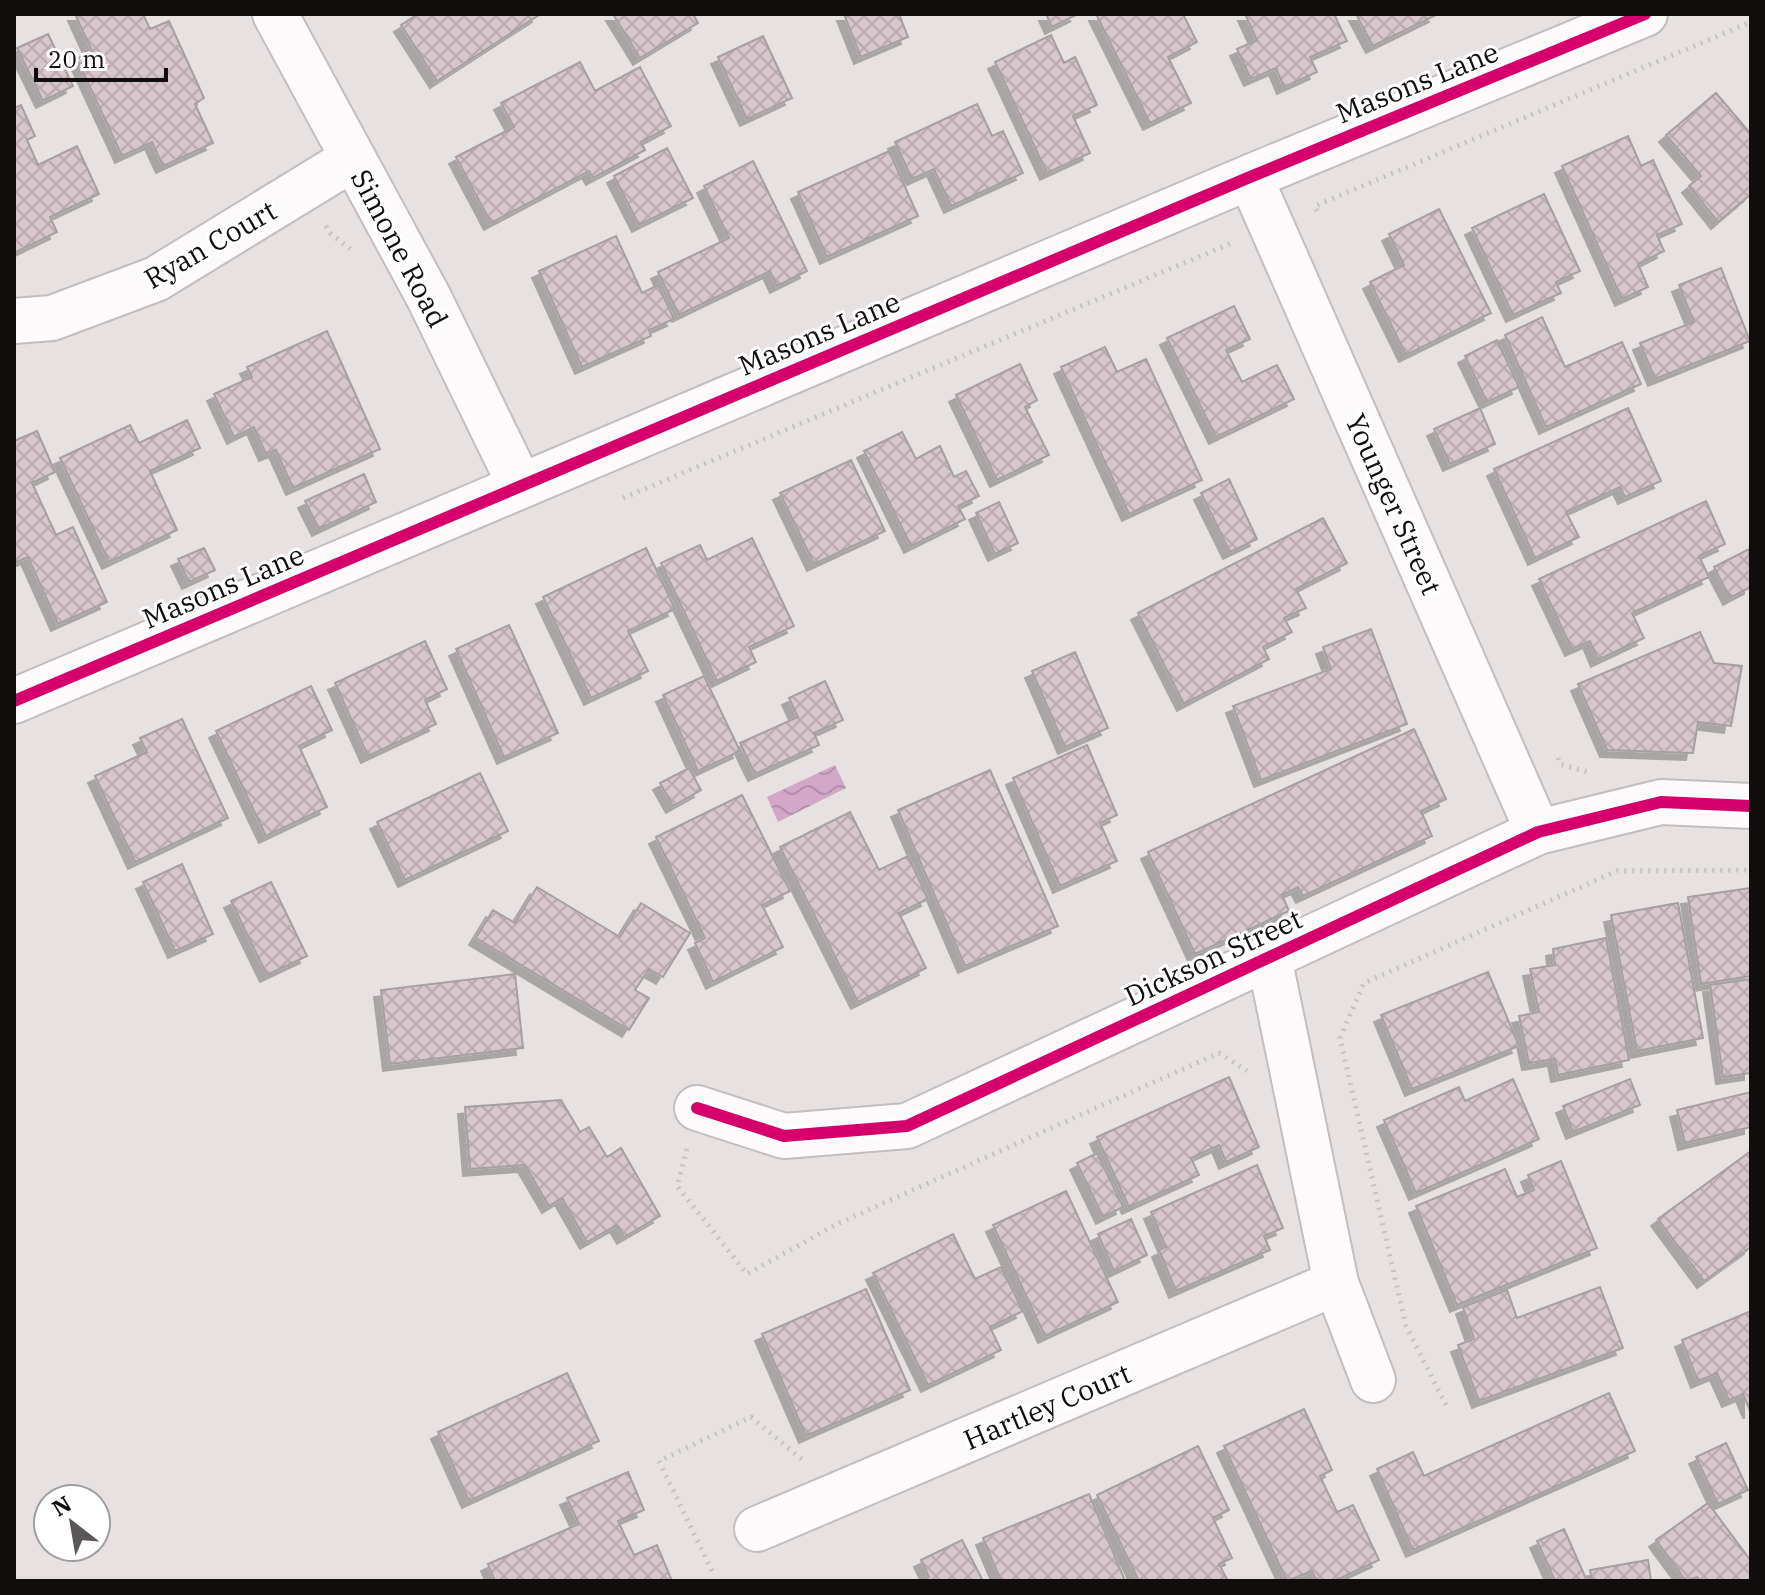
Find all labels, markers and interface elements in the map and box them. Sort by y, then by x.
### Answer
scale bar [36,32,166,82]
street label: Masons Lane [1330,33,1504,131]
text: 20 m [48,43,105,75]
street label: Simone Road [343,163,457,333]
street label: Ryan Court [137,191,283,297]
street label: Masons Lane [733,282,905,384]
street label: Younger Street [1338,408,1450,600]
street label: Masons Lane [137,535,309,637]
street label: Dickson Street [1118,900,1308,1014]
street label: Hartley Court [958,1354,1136,1458]
north arrow [32,1483,112,1563]
text: N [47,1489,76,1522]

